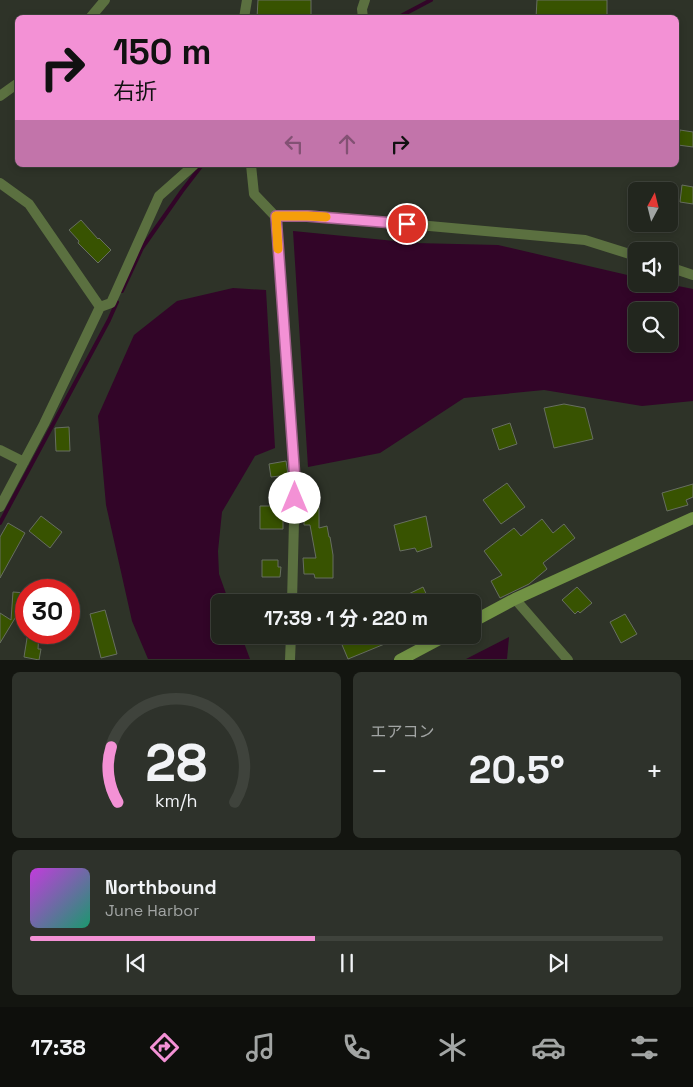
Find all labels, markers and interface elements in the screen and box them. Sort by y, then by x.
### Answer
text: 150 m [113,30,211,74]
icon: right [30,35,95,100]
text: 右折 [113,77,157,105]
icon: left [280,130,308,158]
icon: ahead [333,130,361,158]
icon: right [386,130,414,158]
north arrow [628,182,678,232]
map controls [628,182,678,352]
pin [386,203,428,245]
icon: arrive [393,210,421,238]
button: sound [628,242,678,292]
button: search [628,302,678,352]
position arrow [268,471,320,523]
speed limit sign: 30 [15,579,80,644]
text: 17:39 · 1 分 · 220 m [264,606,428,631]
text: エアコン [371,721,435,742]
text: 28 [145,730,207,796]
text: 20.5° [469,746,565,794]
text: − [371,753,388,789]
text: + [646,753,663,789]
text: km/h [155,789,198,812]
text: Northbound [105,875,217,900]
text: June Harbor [105,900,199,921]
icon: previous [122,949,150,977]
icon: pause [333,949,361,977]
icon: next [544,949,572,977]
icon: directions [147,1030,182,1065]
icon: music [243,1030,278,1065]
icon: phone [339,1030,374,1065]
icon: climate [435,1030,470,1065]
icon: car [531,1030,566,1065]
icon: filters [627,1030,662,1065]
text: 17:38 [31,1033,86,1061]

